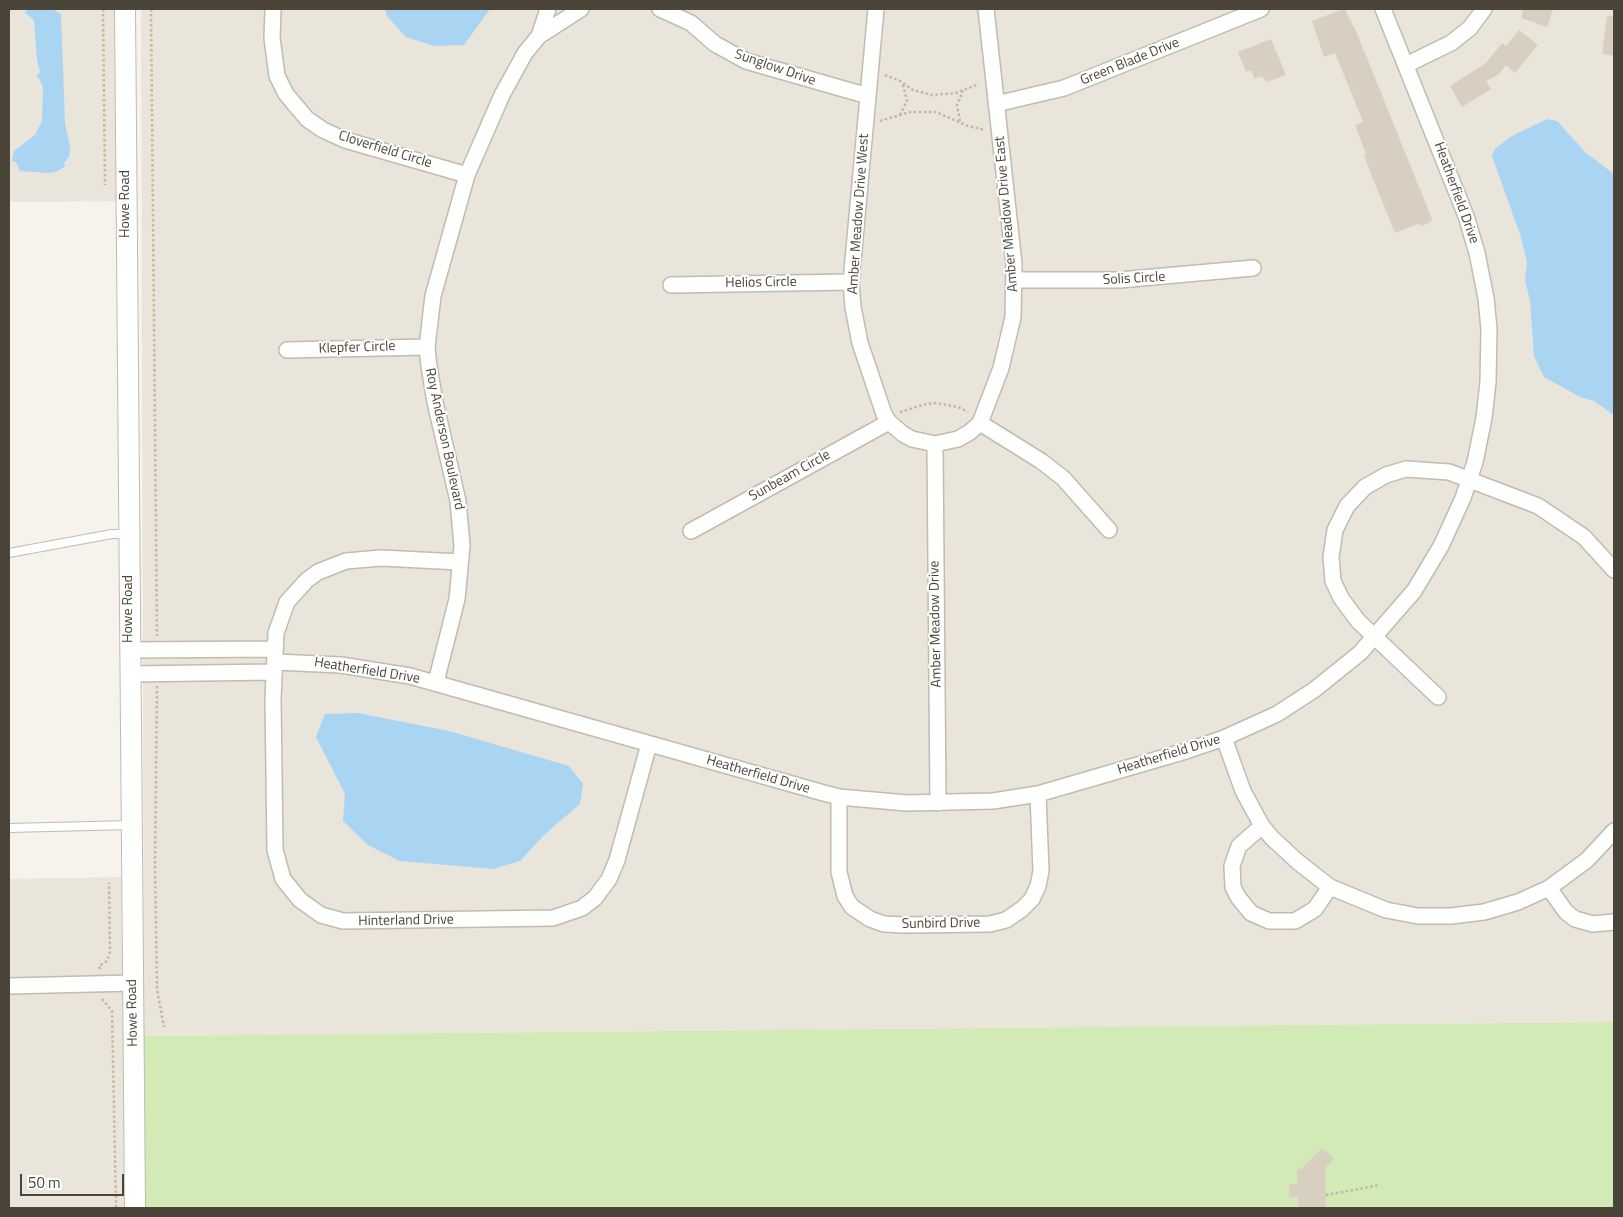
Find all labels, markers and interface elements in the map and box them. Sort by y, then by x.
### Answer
street label: Green Blade Drive [1078,35,1182,89]
street label: Sunglow Drive [732,46,818,90]
street label: Cloverfield Circle [336,128,434,172]
street label: Amber Meadow Drive West [845,133,873,295]
street label: Amber Meadow Drive East [992,135,1022,293]
street label: Heatherfield Drive [1430,140,1482,246]
street label: Howe Road [118,170,134,238]
street label: Solis Circle [1102,269,1166,289]
street label: Helios Circle [725,274,797,292]
street label: Klepfer Circle [318,338,396,358]
street label: Roy Anderson Boulevard [421,367,467,511]
street label: Sunbeam Circle [746,447,834,505]
street label: Amber Meadow Drive [926,560,946,688]
street label: Howe Road [121,575,137,643]
street label: Heatherfield Drive [313,654,421,688]
street label: Heatherfield Drive [1115,731,1223,779]
street label: Heatherfield Drive [704,752,812,798]
street label: Hinterland Drive [358,912,454,930]
street label: Sunbird Drive [901,915,981,933]
street label: Howe Road [124,979,142,1047]
scale bar [22,1164,126,1196]
text: 50 m [28,1171,61,1194]

